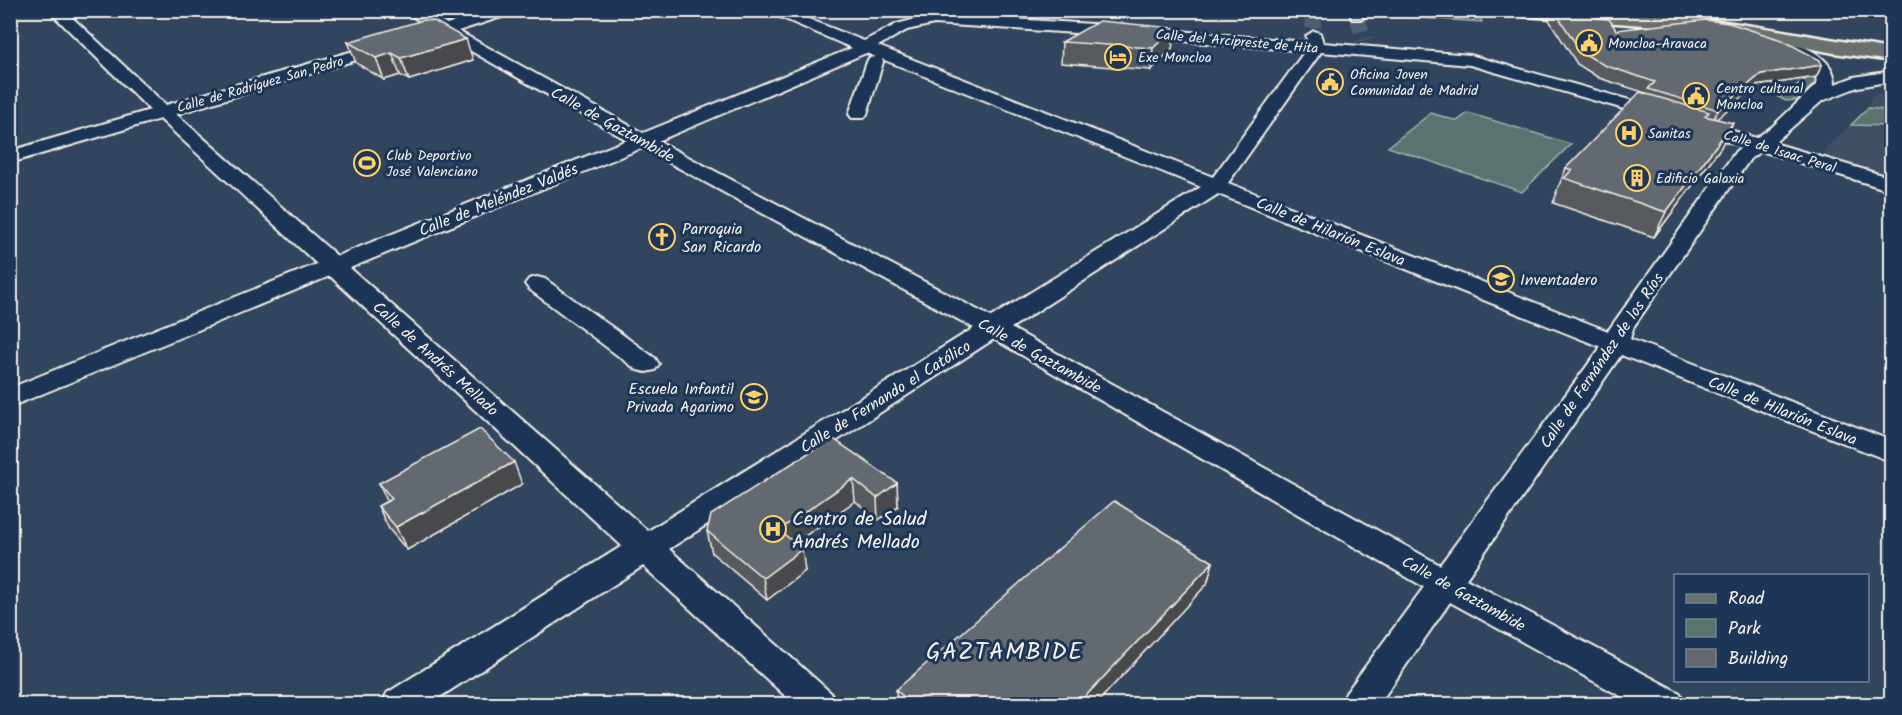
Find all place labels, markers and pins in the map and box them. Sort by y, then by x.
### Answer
public building icon: Moncloa-Aravaca [1574,28,1604,58]
place label: Moncloa-Aravaca [1608,33,1707,55]
hotel icon: Exe Moncloa [1103,42,1133,72]
place label: Exe Moncloa [1138,47,1212,69]
place label: Oficina Joven Comunidad de Madrid [1350,64,1479,102]
public building icon: Oficina Joven Comunidad de Madrid [1315,67,1345,97]
place label: Centro cultural Moncloa [1716,78,1804,116]
public building icon: Centro cultural Moncloa [1681,81,1711,111]
hospital icon: Sanitas [1614,118,1644,148]
place label: Sanitas [1648,123,1691,145]
place label: Club Deportivo José Valenciano [386,145,478,183]
sports icon: Club Deportivo José Valenciano [352,148,382,178]
building icon: Edificio Galaxia [1622,163,1652,193]
place label: Edificio Galaxia [1656,168,1744,190]
place label: Parroquia San Ricardo [682,217,761,260]
church icon: Parroquia San Ricardo [647,222,677,252]
school or university icon: Inventadero [1486,264,1516,294]
place label: Inventadero [1520,268,1597,293]
place label: Escuela Infantil Privada Agarimo [626,377,734,420]
school or university icon: Escuela Infantil Privada Agarimo [739,382,769,412]
place label: Centro de Salud Andrés Mellado [792,504,928,559]
hospital icon: Centro de Salud Andrés Mellado [758,514,788,544]

